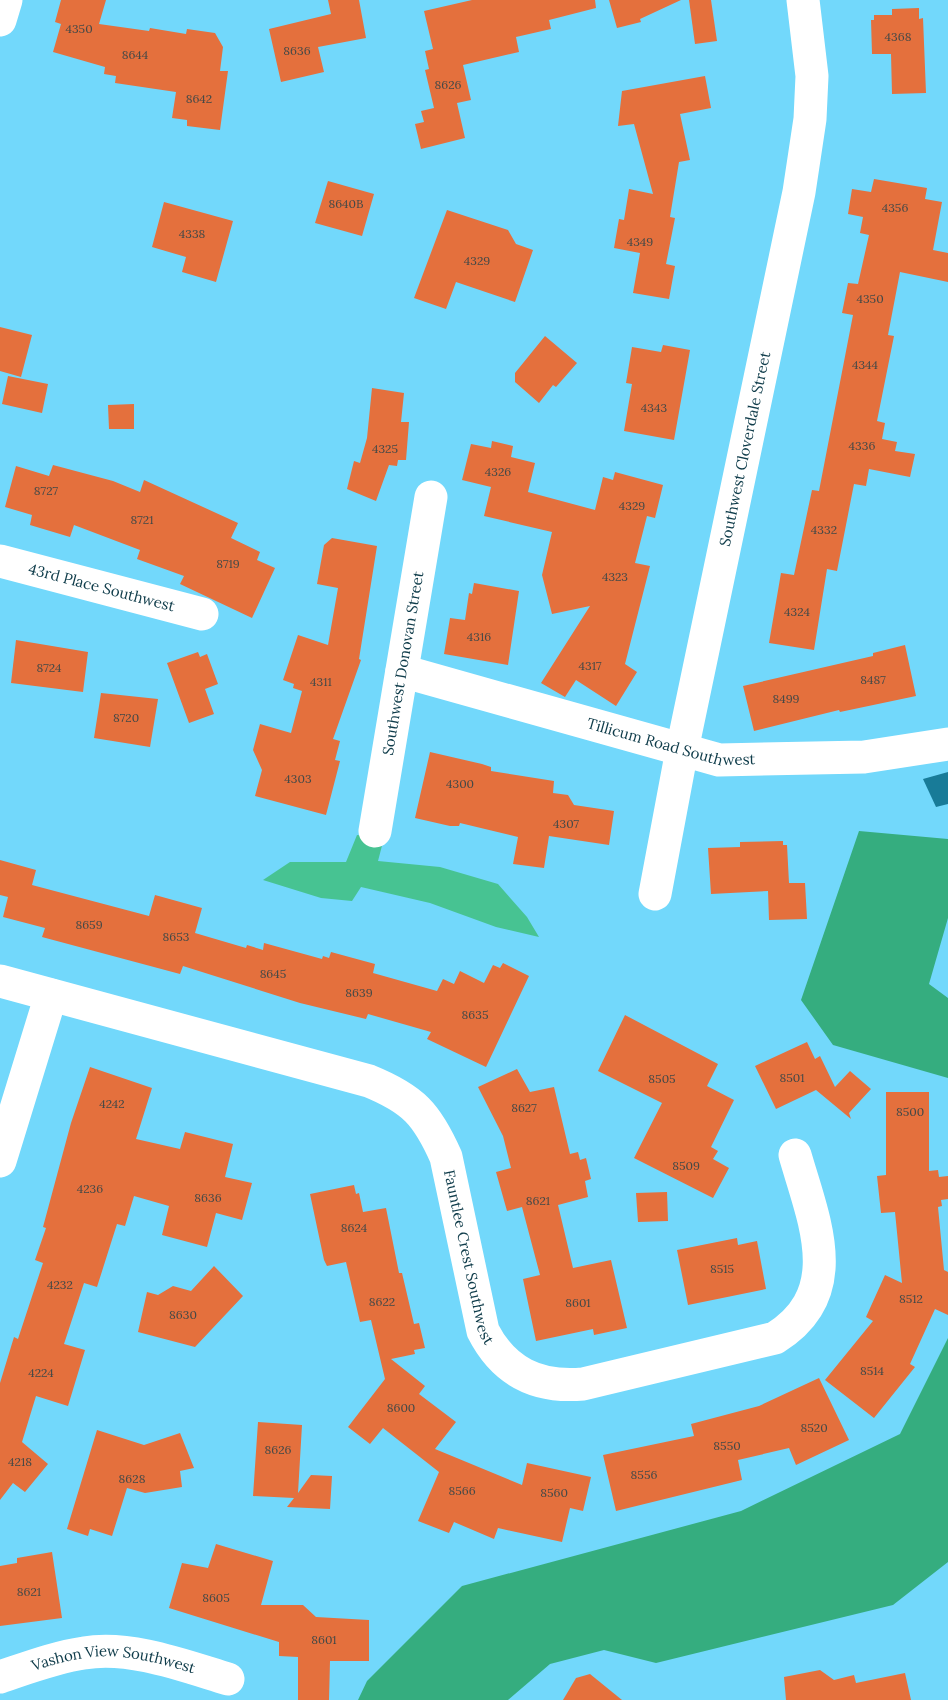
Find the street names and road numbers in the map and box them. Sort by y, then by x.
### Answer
street label: Southwest Cloverdale Street [715,350,774,548]
street label: 43rd Place Southwest [27,559,177,615]
street label: Southwest Donovan Street [378,570,427,757]
street label: Tillicum Road Southwest [585,713,756,770]
street label: Fauntlee Crest Southwest [440,1168,499,1348]
street label: Vashon View Southwest [28,1641,198,1677]

